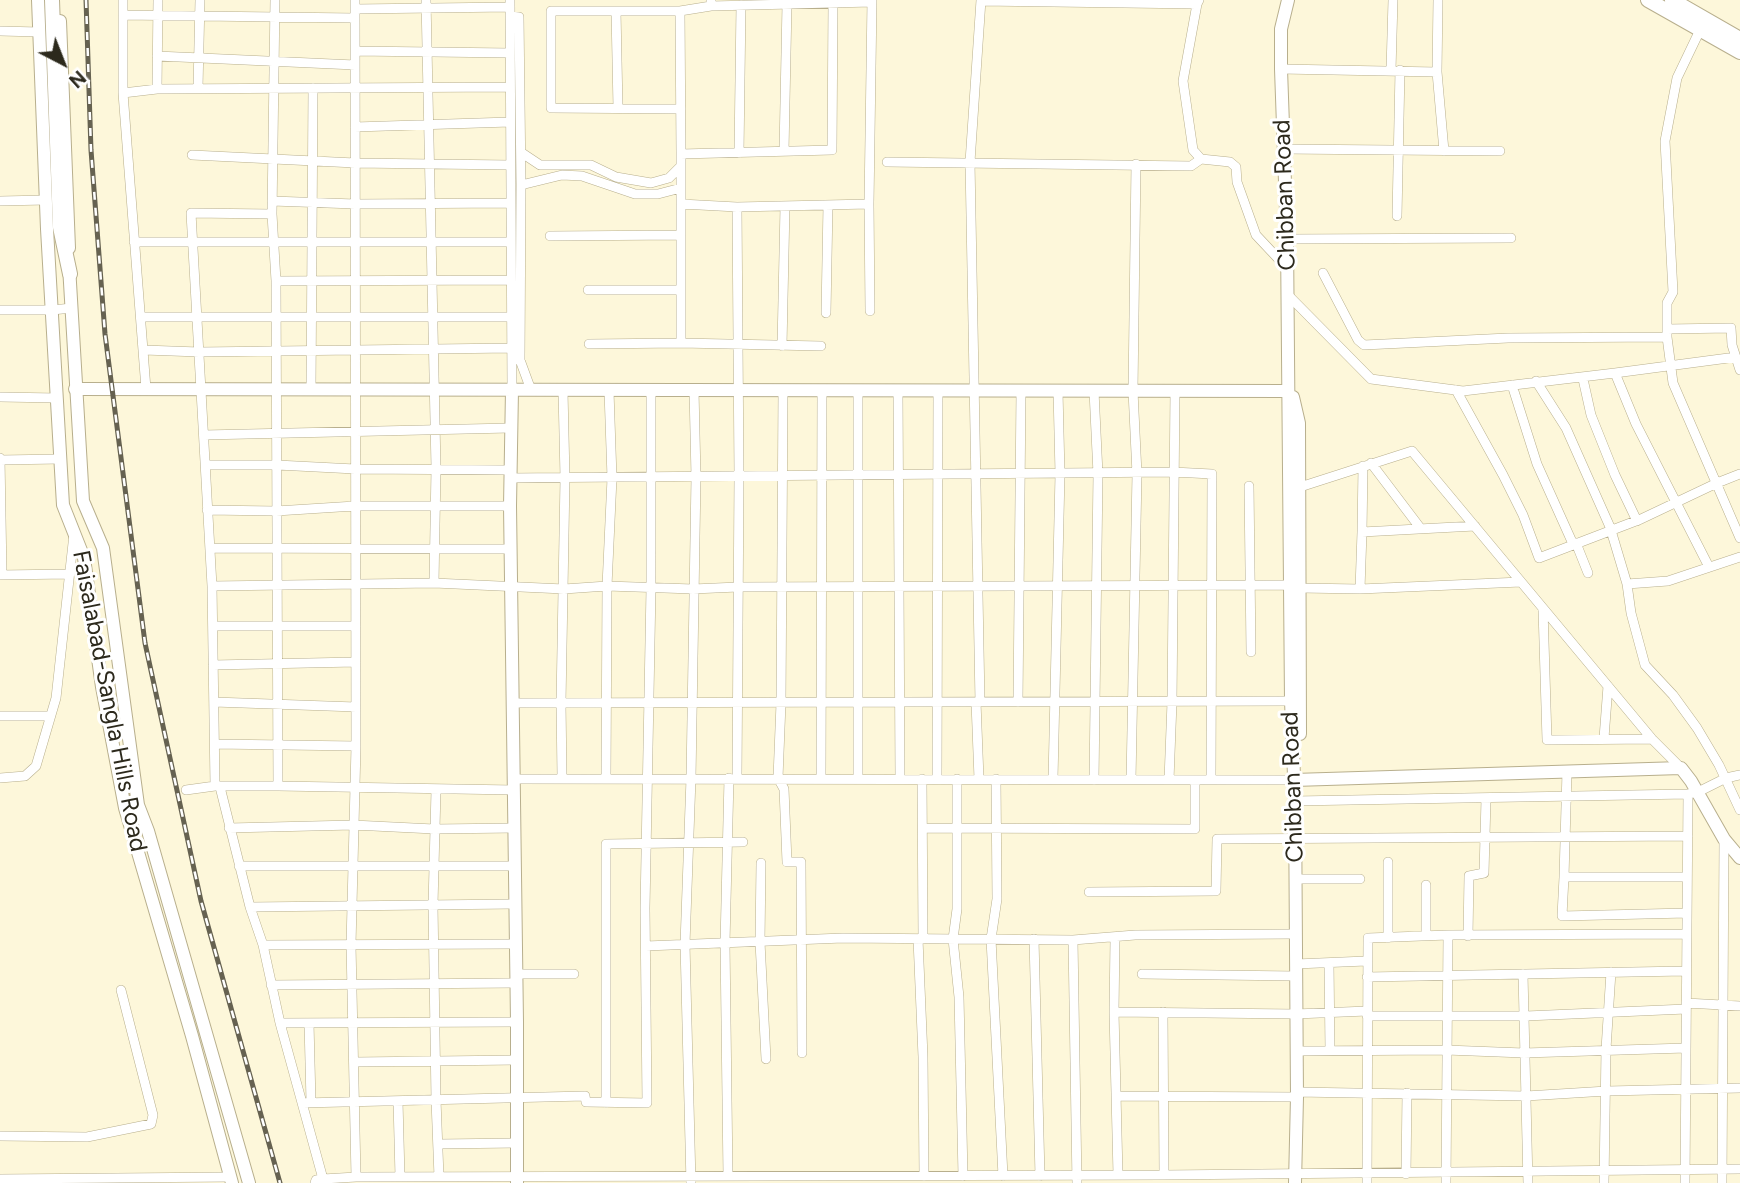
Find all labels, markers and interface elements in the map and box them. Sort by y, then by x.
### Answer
north arrow [28,28,98,98]
text: N [64,66,91,92]
street label: Chibban Road [1268,119,1302,271]
street label: Faisalabad-Sangla Hills Road [66,548,152,854]
street label: Chibban Road [1276,711,1310,863]

